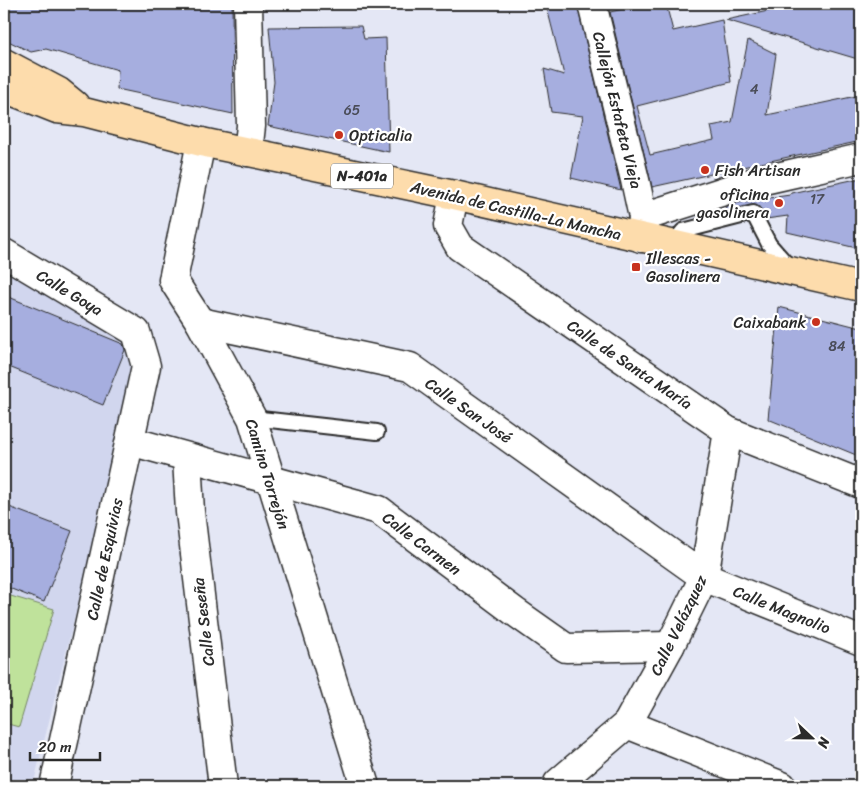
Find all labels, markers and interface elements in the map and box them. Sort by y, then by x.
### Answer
street label: Callejón Estafeta Vieja [584,28,651,192]
house number: 4 [750,77,759,102]
house number: 65 [344,98,361,123]
place label: Opticalia [349,121,412,150]
marker: Opticalia [333,129,345,141]
place label: Fish Artisan [715,156,801,185]
road number: N-401a [331,164,393,188]
marker: Fish Artisan [699,164,711,176]
street label: Avenida de Castilla-La Mancha [407,172,624,249]
place label: oficina gasolinera [695,180,770,227]
house number: 17 [810,187,825,212]
marker: oficina gasolinera [773,197,785,209]
place label: Illescas - Gasolinera [645,244,721,291]
street label: Calle Goya [31,261,109,324]
marker: Illescas - Gasolinera [630,261,642,273]
place label: Caixabank [734,308,806,337]
street label: Calle de Santa María [561,311,699,417]
marker: Caixabank [810,316,822,328]
house number: 84 [828,334,846,359]
street label: Calle San José [419,369,519,451]
street label: Camino Torrejón [237,415,298,533]
street label: Calle de Esquivias [77,495,132,623]
street label: Calle Carmen [376,504,468,583]
street label: Calle Velázquez [641,569,716,681]
street label: Calle Seseña [184,575,223,668]
street label: Calle Magnolio [729,577,835,642]
north arrow [788,712,838,762]
scale bar [30,730,100,762]
text: N [810,733,837,752]
text: 20 m [38,734,72,760]

